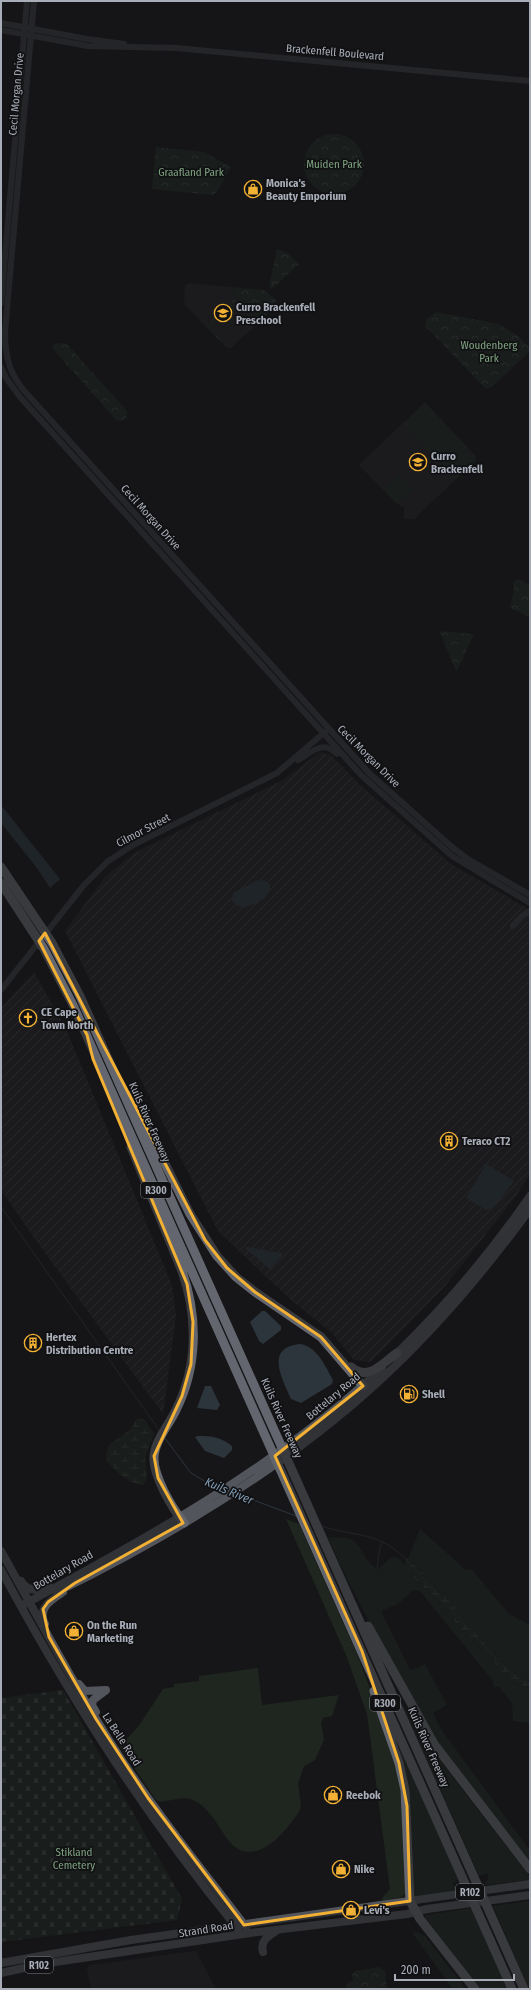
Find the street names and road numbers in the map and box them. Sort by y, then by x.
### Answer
street label: Brackenfell Boulevard [285,42,384,63]
street label: Cecil Morgan Drive [6,52,27,136]
street label: Cecil Morgan Drive [118,482,183,553]
street label: Cecil Morgan Drive [335,722,403,790]
street label: Cilmor Street [114,811,173,850]
street label: Kuils River Freeway [126,1080,173,1164]
road number: R300 [141,1182,171,1198]
street label: Bottelary Road [304,1370,363,1423]
street label: Kuils River Freeway [258,1376,305,1460]
street label: Bottelary Road [31,1548,95,1593]
road number: R300 [370,1695,400,1711]
street label: Kuils River Freeway [405,1705,452,1789]
street label: La Belle Road [100,1710,144,1768]
road number: R102 [456,1884,484,1900]
street label: Strand Road [178,1919,234,1940]
road number: R102 [25,1957,53,1973]

